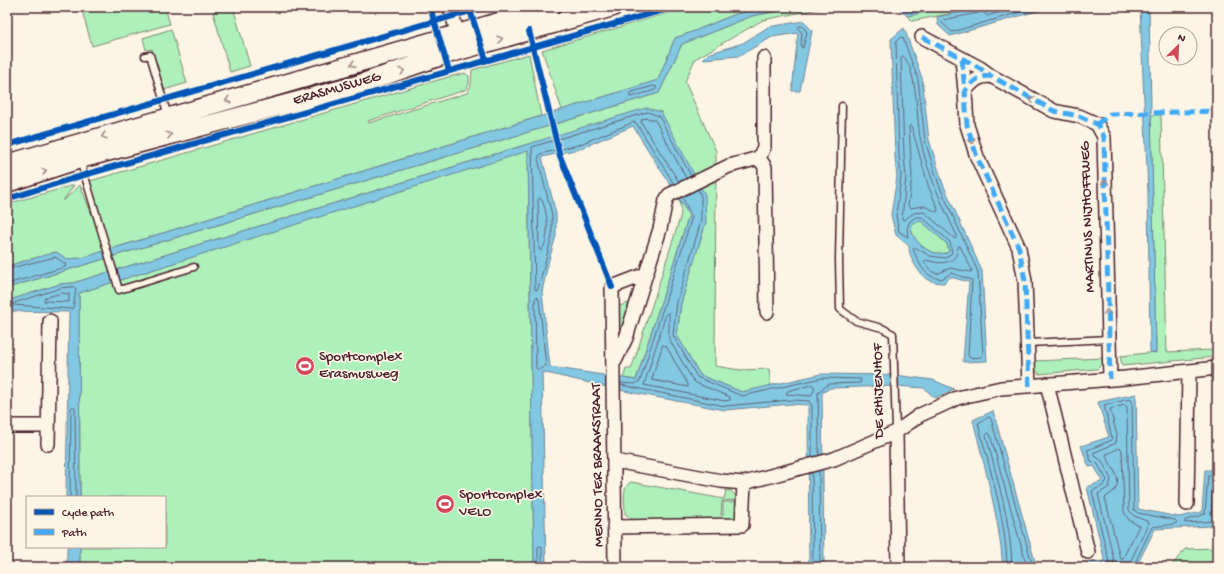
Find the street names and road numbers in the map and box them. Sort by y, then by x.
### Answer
street label: ERASMUSWEG [291,68,384,110]
street label: MARTINUS NIJHOFFWEG [1076,141,1100,293]
street label: DE RHIJENHOF [869,342,889,440]
street label: MENNO TER BRAAKSTRAAT [588,382,608,547]

